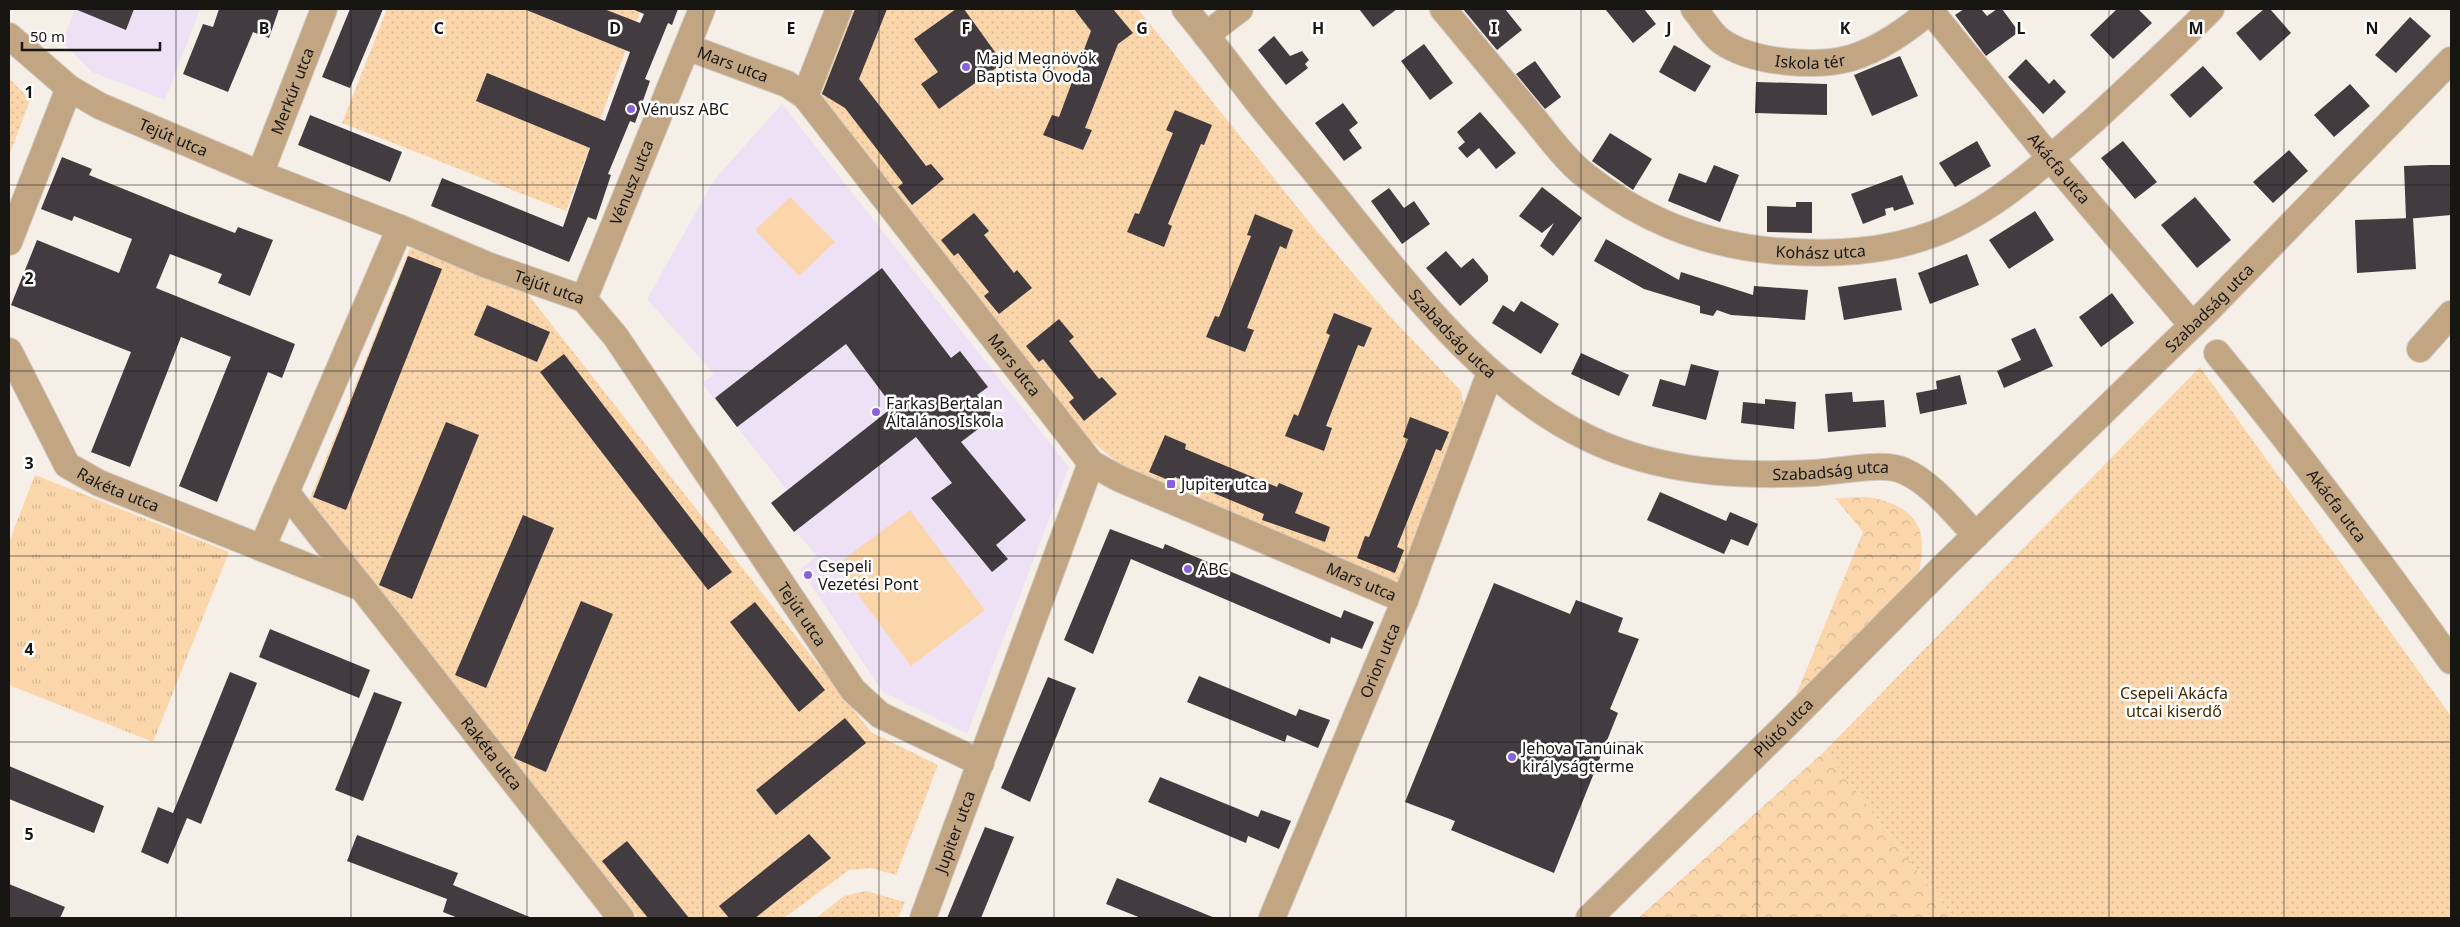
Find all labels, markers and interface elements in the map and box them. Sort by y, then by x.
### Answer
text: B [259,17,269,39]
text: C [434,17,444,39]
text: D [609,17,621,39]
text: E [787,17,796,39]
text: F [962,17,970,39]
text: G [1136,17,1148,39]
text: H [1312,17,1324,39]
text: I [1491,17,1497,39]
text: J [1664,17,1672,39]
text: K [1840,17,1851,39]
text: L [2017,17,2026,39]
text: M [2188,17,2204,39]
text: N [2365,17,2379,39]
scale bar [22,20,160,52]
text: 50 m [30,26,65,46]
street label: Mars utca [694,41,772,87]
street label: Merkúr utca [265,44,319,138]
place label: Majd Megnövök Baptista Óvoda [976,47,1097,87]
street label: Iskola tér [1774,49,1848,74]
marker: Majd Megnövök Baptista Óvoda [960,61,972,73]
text: 1 [24,81,34,103]
place label: Vénusz ABC [641,98,729,120]
marker: Vénusz ABC [625,103,637,115]
street label: Tejút utca [135,113,211,162]
street label: Akácfa utca [2023,128,2096,209]
street label: Vénusz utca [604,137,659,228]
street label: Kohász utca [1775,239,1867,264]
street label: Szabadság utca [2160,259,2258,357]
street label: Tejút utca [511,264,588,309]
text: 2 [24,267,34,289]
street label: Szabadság utca [1404,284,1501,383]
street label: Mars utca [983,329,1046,401]
place label: Farkas Bertalan Általános Iskola [886,392,1004,432]
marker: Farkas Bertalan Általános Iskola [870,406,882,418]
text: 3 [24,452,34,474]
street label: Szabadság utca [1772,456,1890,485]
street label: Rakéta utca [73,462,163,517]
street label: Akácfa utca [2302,464,2372,547]
place label: Jupiter utca [1179,473,1267,495]
marker: Jupiter utca [1165,478,1177,490]
place label: Csepeli Vezetési Pont [818,555,919,595]
street label: Mars utca [1323,557,1400,606]
place label: ABC [1198,558,1229,580]
marker: ABC [1182,563,1194,575]
marker: Csepeli Vezetési Pont [802,569,814,581]
street label: Tejút utca [773,578,832,651]
street label: Orion utca [1354,620,1405,701]
text: 4 [24,638,34,660]
park label: Csepeli Akácfa utcai kiserdő [2120,682,2228,722]
street label: Plútó utca [1749,693,1818,762]
street label: Rakéta utca [456,712,528,795]
place label: Jehova Tanúinak királyságterme [1520,737,1644,777]
marker: Jehova Tanúinak királyságterme [1506,751,1518,763]
street label: Jupiter utca [929,787,980,878]
text: 5 [24,823,34,845]

